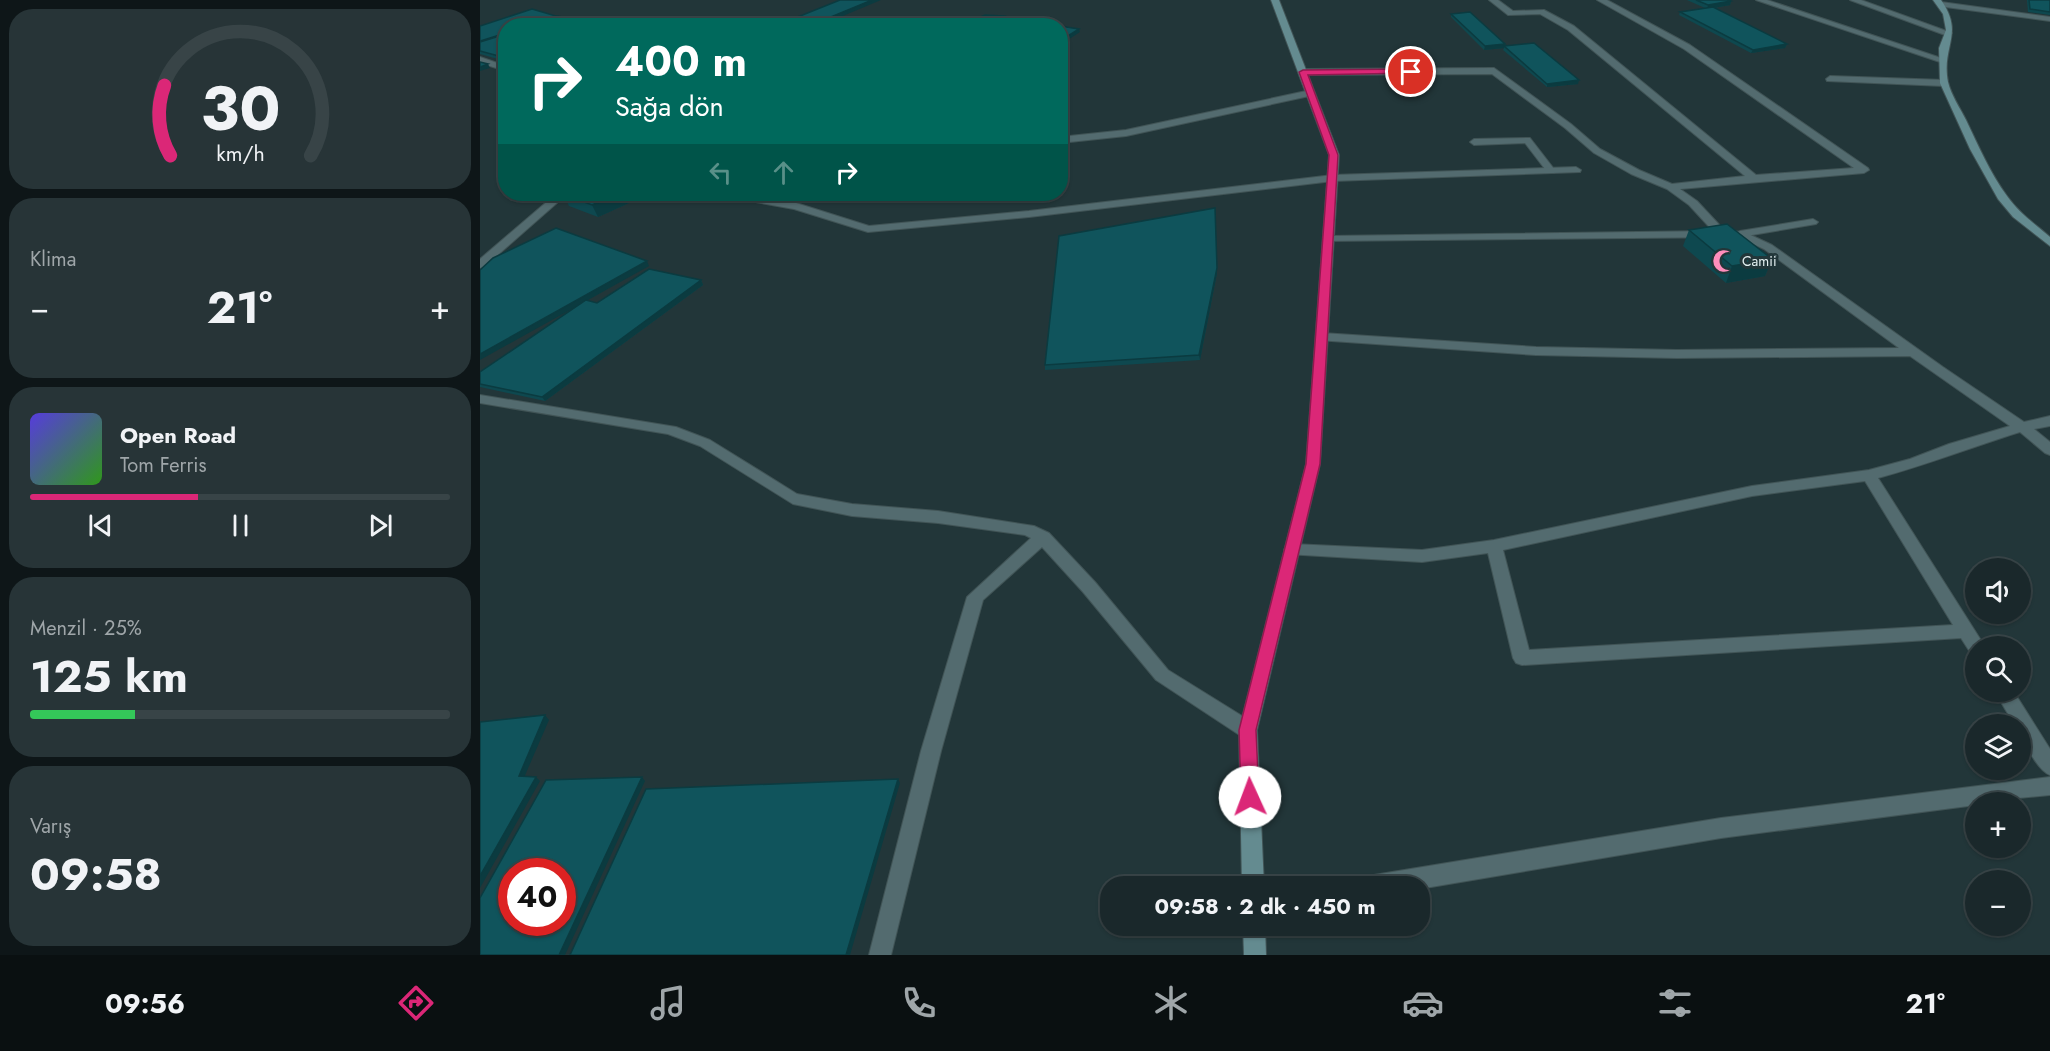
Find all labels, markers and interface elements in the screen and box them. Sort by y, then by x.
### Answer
text: 400 m [615,31,747,92]
icon: right [516,42,594,120]
pin [1385,46,1436,97]
icon: arrive [1394,55,1427,88]
text: 30 [200,63,280,153]
text: Sağa dön [615,87,724,126]
text: km/h [216,138,264,169]
icon: left [704,156,737,189]
icon: ahead [767,156,800,189]
icon: right [830,156,863,189]
text: Klima [30,245,76,274]
mosque icon: Camii [1711,248,1737,274]
place label: Camii [1742,251,1777,271]
text: 21° [207,275,272,340]
text: − [30,284,49,331]
text: + [430,284,450,331]
text: Open Road [120,419,236,451]
text: Tom Ferris [120,451,207,480]
icon: previous [84,509,117,542]
icon: pause [224,509,257,542]
icon: next [364,509,397,542]
map controls [1965,558,2031,936]
button: sound [1965,558,2031,624]
text: Menzil · 25% [30,614,142,643]
button: search [1965,636,2031,702]
text: 125 km [30,644,188,709]
button: layers [1965,714,2031,780]
position arrow [1218,765,1282,829]
button: + [1965,792,2031,858]
text: Varış [30,812,71,841]
text: 09:58 [30,842,162,907]
speed limit sign: 40 [498,858,576,936]
button: − [1965,870,2031,936]
text: 09:58 · 2 dk · 450 m [1155,890,1375,922]
icon: directions [395,982,437,1024]
icon: music [647,982,689,1024]
icon: phone [898,982,940,1024]
icon: climate [1150,982,1192,1024]
icon: car [1402,982,1444,1024]
icon: filters [1654,982,1696,1024]
text: 09:56 [105,984,185,1023]
text: 21° [1906,984,1945,1023]

